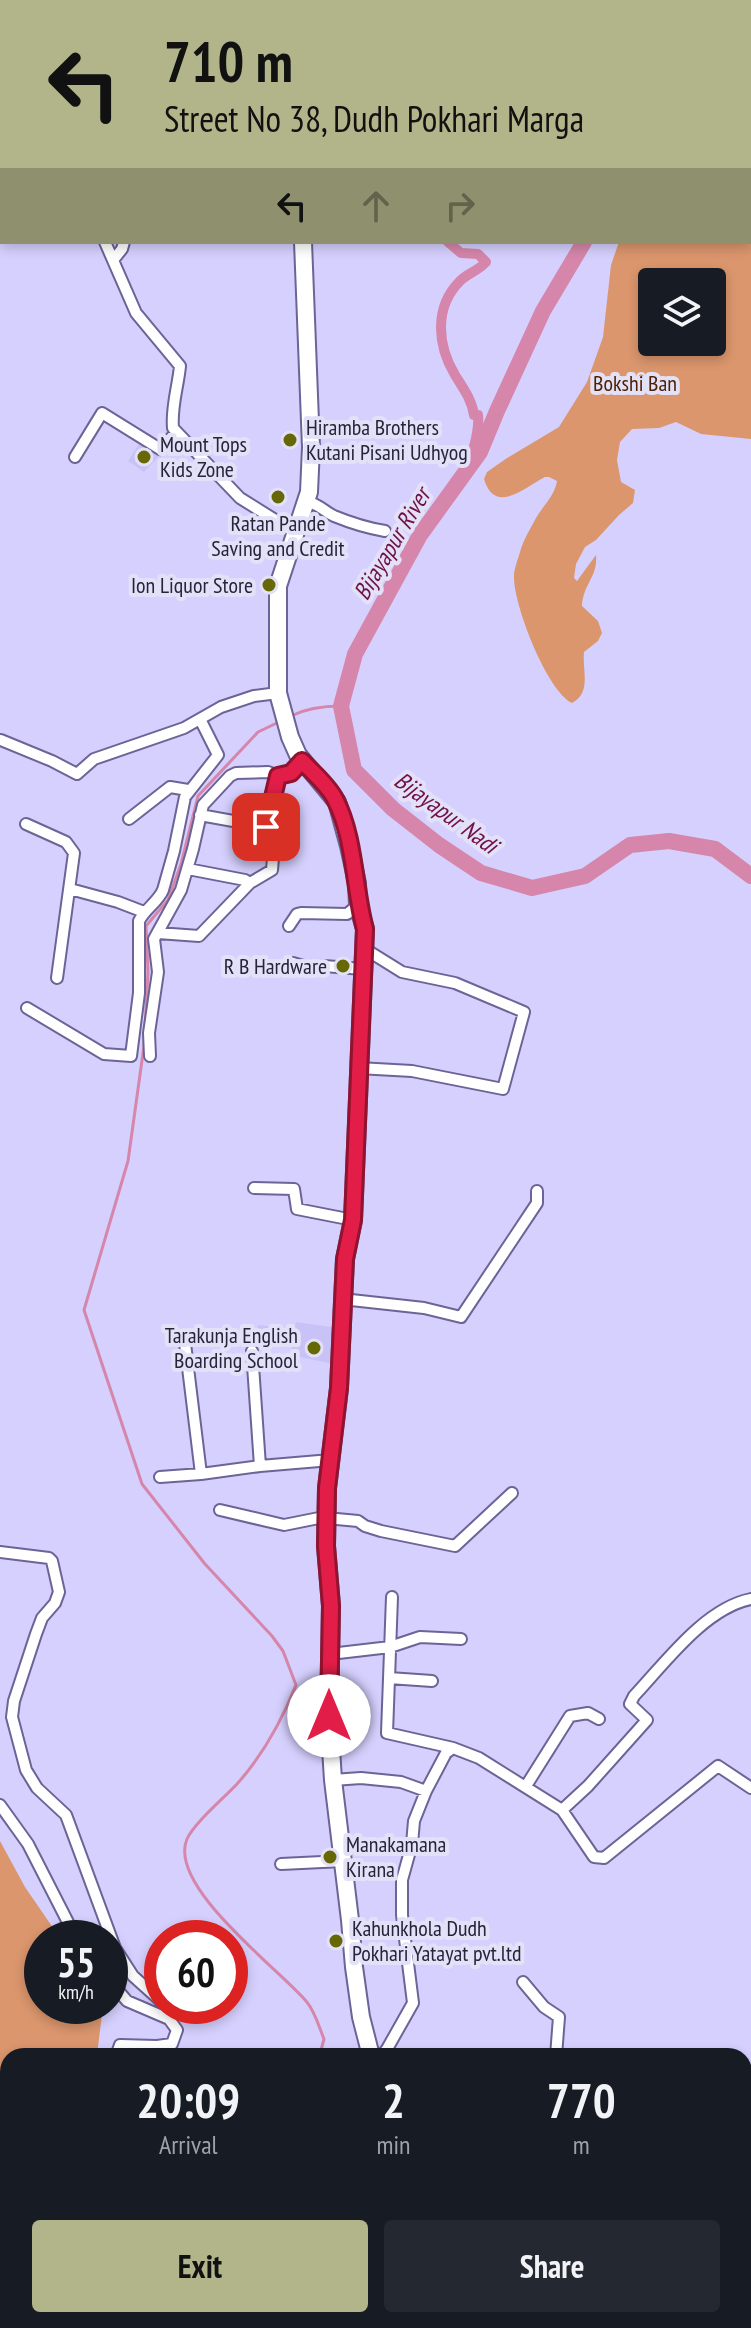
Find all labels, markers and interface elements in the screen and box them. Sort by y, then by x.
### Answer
text: 710 m [164,25,293,97]
icon: left [32,32,136,136]
text: Street No 38, Dudh Pokhari Marga [164,95,584,142]
icon: left [270,184,314,228]
icon: ahead [354,184,398,228]
icon: right [438,184,482,228]
map controls [638,268,726,356]
button: layers [638,268,726,356]
park label: Bokshi Ban [593,369,677,397]
place label: Hiramba Brothers Kutani Pisani Udhyog [306,413,468,466]
place label: Mount Tops Kids Zone [160,430,247,483]
marker: Hiramba Brothers Kutani Pisani Udhyog [281,431,299,449]
marker: Mount Tops Kids Zone [135,448,153,466]
water label: Bijayapur River [346,479,439,605]
marker: Ratan Pande Saving and Credit [269,488,287,506]
place label: Ratan Pande Saving and Credit [211,509,345,562]
place label: Ion Liquor Store [131,571,253,599]
marker: Ion Liquor Store [260,576,278,594]
water label: Bijayapur Nadi [388,765,506,862]
pin [232,793,300,861]
icon: arrive [244,805,288,849]
place label: R B Hardware [224,952,327,980]
marker: R B Hardware [334,957,352,975]
place label: Tarakunja English Boarding School [165,1321,299,1374]
marker: Tarakunja English Boarding School [305,1339,323,1357]
position arrow [287,1674,371,1758]
place label: Manakamana Kirana [346,1830,446,1883]
marker: Manakamana Kirana [321,1848,339,1866]
place label: Kahunkhola Dudh Pokhari Yatayat pvt.ltd [352,1914,521,1967]
speed limit sign: 60 [144,1920,248,2024]
marker: Kahunkhola Dudh Pokhari Yatayat pvt.ltd [327,1932,345,1950]
text: 55 [57,1936,95,1988]
text: km/h [58,1979,94,2005]
text: 20:09 [136,2069,240,2131]
text: 2 [382,2069,405,2131]
text: 770 [547,2069,616,2131]
text: Arrival [159,2128,218,2161]
text: min [376,2128,410,2161]
text: m [573,2128,590,2161]
button: Exit [32,2220,368,2312]
button: Share [384,2220,720,2312]

